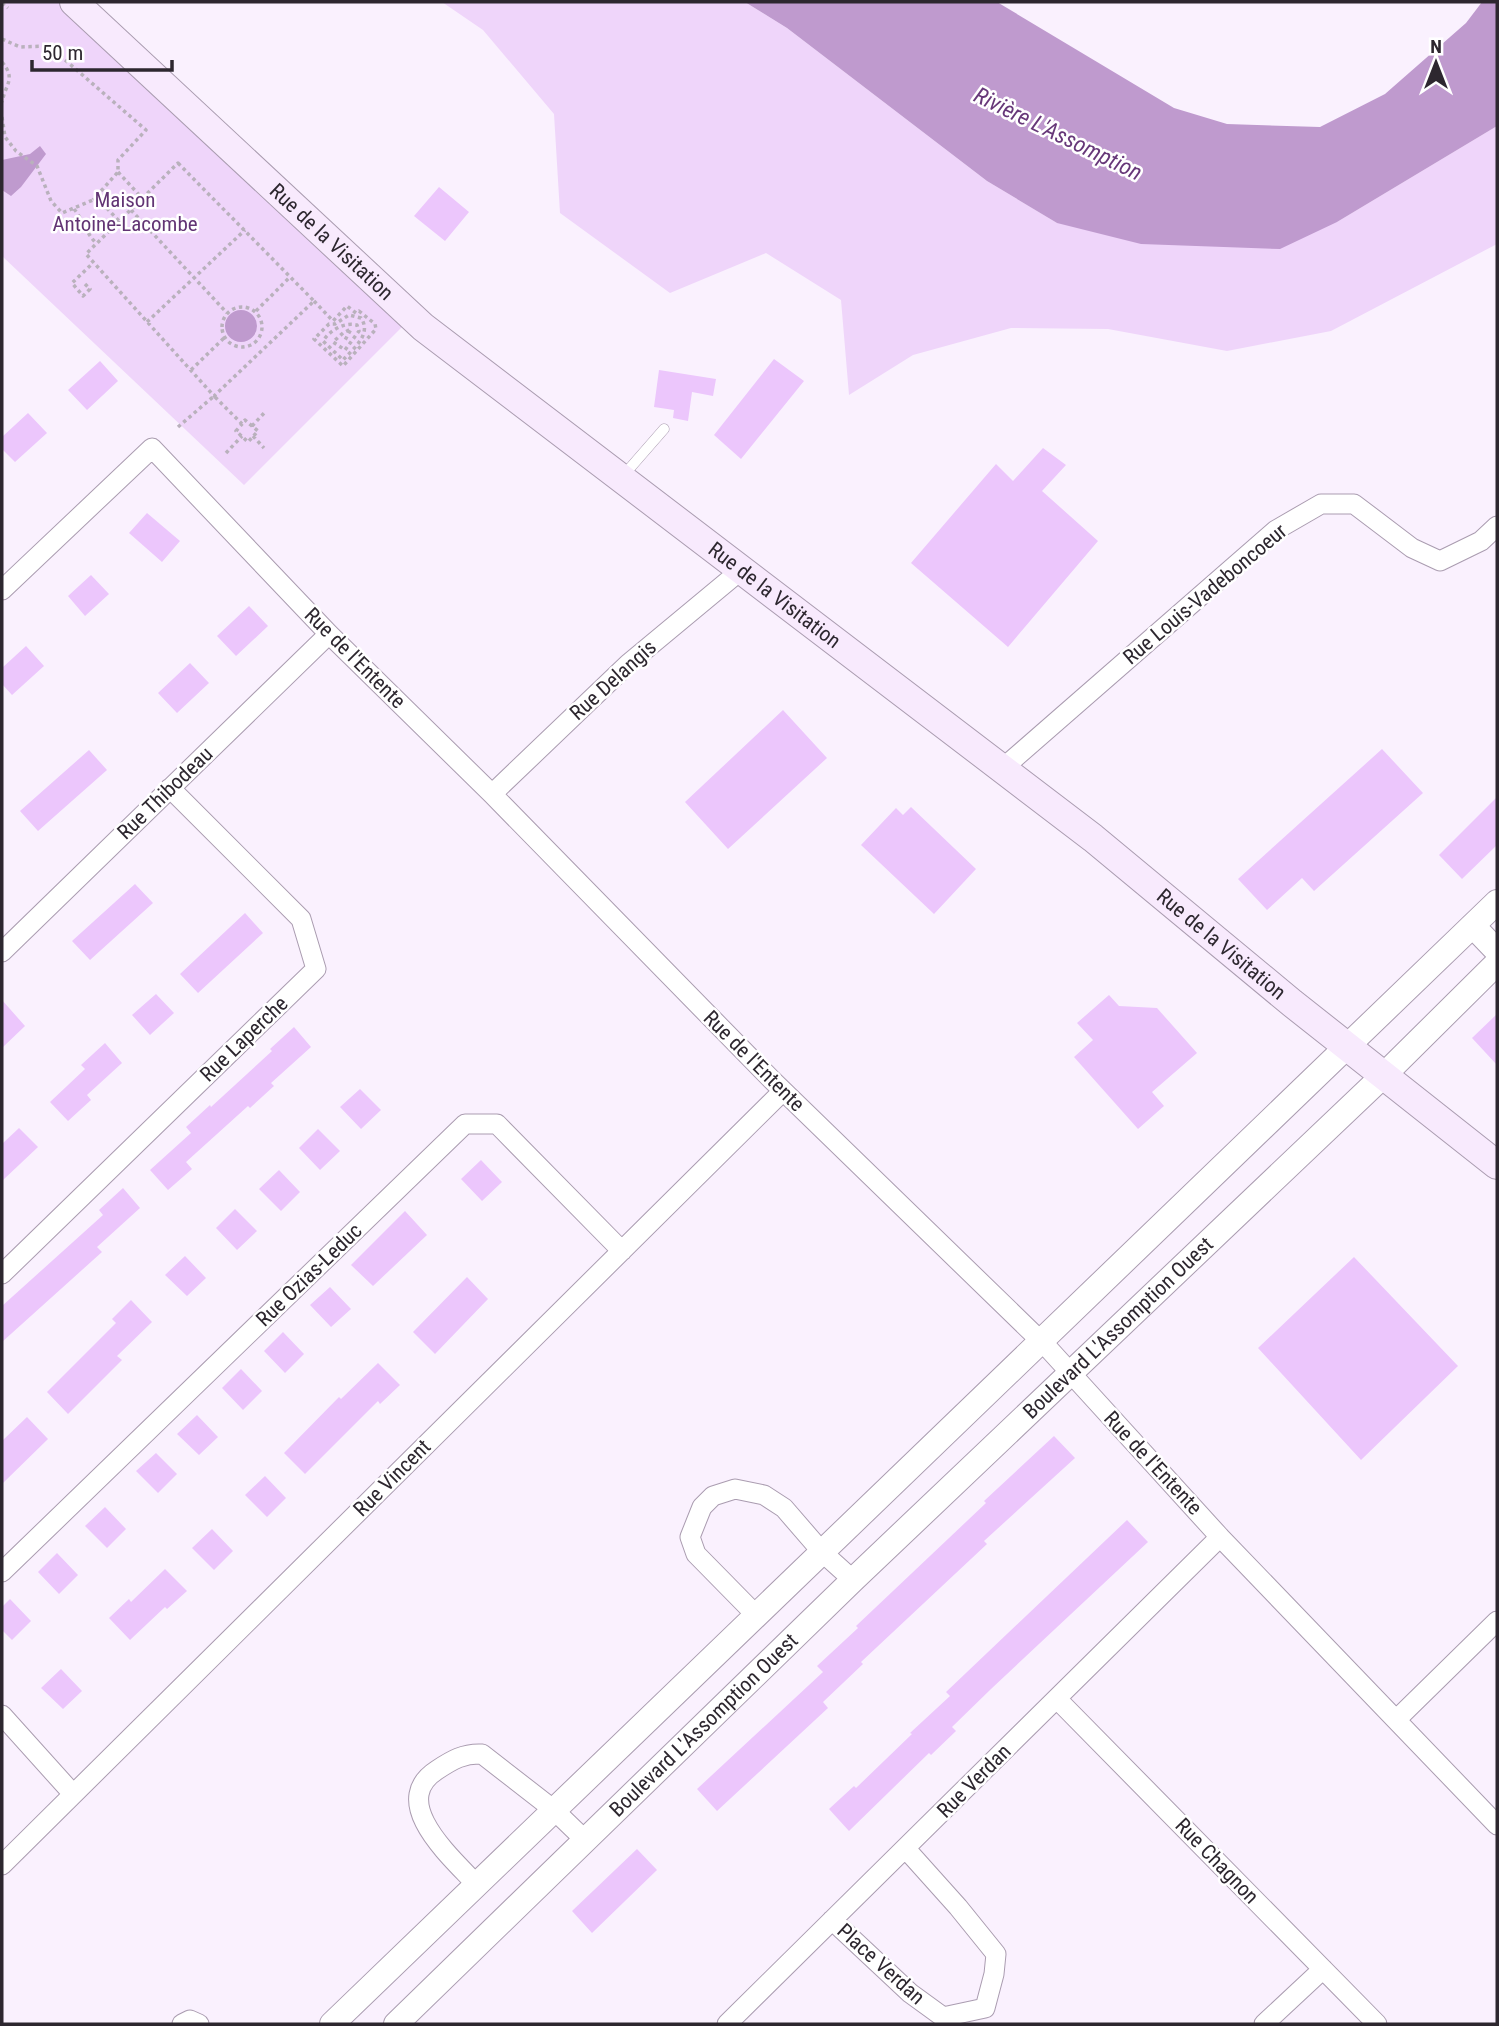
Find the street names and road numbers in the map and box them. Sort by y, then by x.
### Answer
street label: Rue de la Visitation [265,179,398,305]
street label: Rue Louis-Vadeboncoeur [1119,519,1291,669]
street label: Rue de la Visitation [704,537,845,653]
street label: Rue de l'Entente [300,603,410,713]
street label: Rue Delangis [565,635,661,725]
street label: Rue Thibodeau [112,742,218,844]
street label: Rue de la Visitation [1152,884,1290,1005]
street label: Rue Laperche [195,991,293,1087]
street label: Rue de l'Entente [699,1006,809,1116]
street label: Rue Ozias-Leduc [251,1219,367,1331]
street label: Boulevard L'Assomption Ouest [1018,1232,1218,1424]
street label: Rue de l'Entente [1099,1406,1207,1520]
street label: Rue Vincent [349,1435,435,1521]
street label: Boulevard L'Assomption Ouest [605,1628,803,1822]
street label: Rue Verdan [932,1739,1016,1823]
street label: Rue Chagnon [1170,1813,1264,1909]
street label: Place Verdan [833,1919,929,2009]

